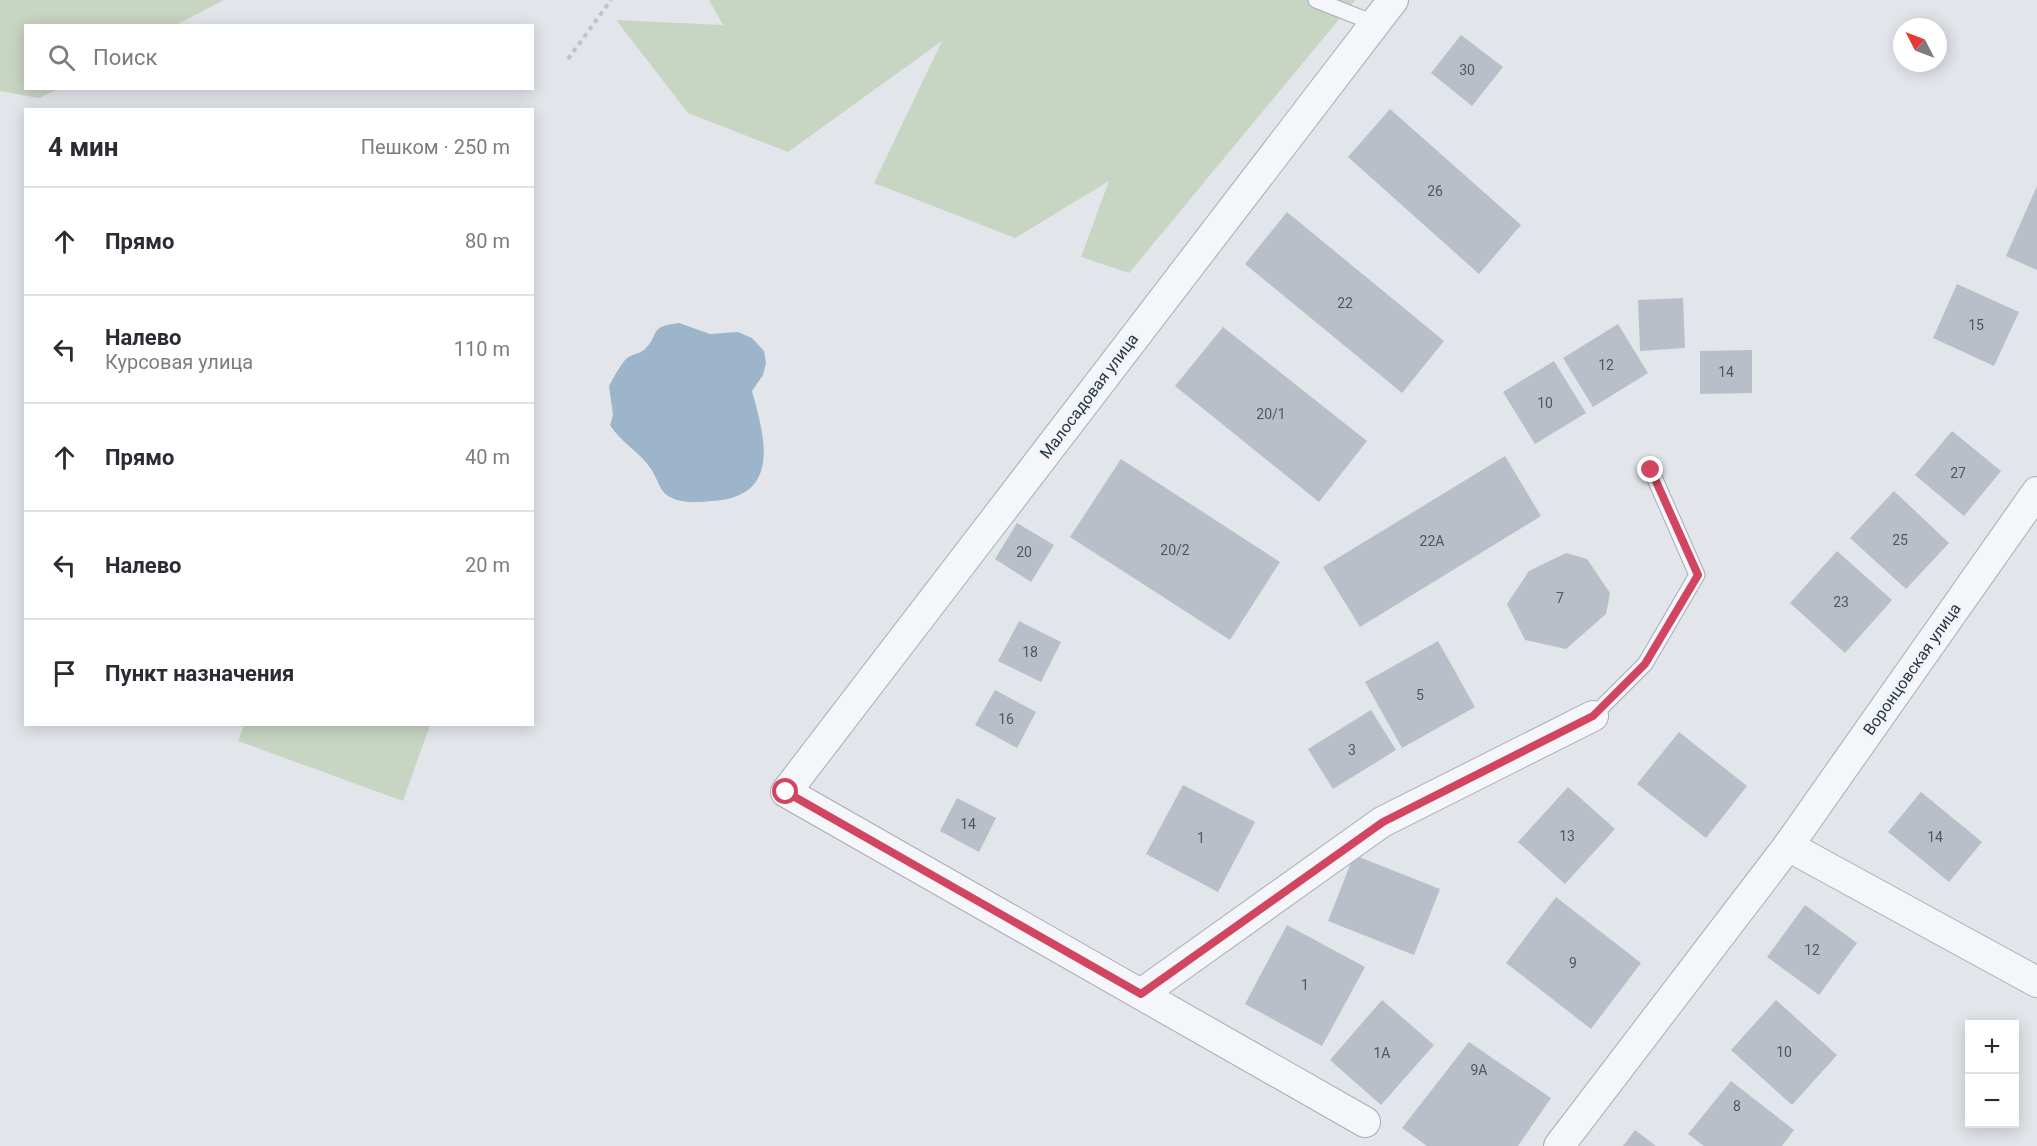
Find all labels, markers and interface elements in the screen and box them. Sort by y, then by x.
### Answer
north arrow [1893,18,1947,72]
search box [24,24,534,90]
icon: search [45,41,78,74]
text: Поиск [93,45,157,70]
house number: 30 [1459,62,1475,78]
text: 4 мин [48,132,119,162]
text: Пешком · 250 m [361,135,510,159]
house number: 26 [1427,183,1443,199]
icon: ahead [48,225,81,258]
text: Прямо [105,229,174,254]
text: 80 m [465,229,510,253]
house number: 22 [1337,295,1353,311]
house number: 15 [1968,317,1984,333]
text: Налево [105,325,182,350]
street label: Малосадовая улица [1036,330,1142,462]
icon: left [48,333,81,366]
text: 110 m [454,337,510,361]
text: Курсовая улица [105,350,253,374]
house number: 12 [1598,357,1614,373]
house number: 14 [1718,364,1734,380]
house number: 10 [1537,395,1553,411]
house number: 20/1 [1256,406,1286,422]
icon: ahead [48,441,81,474]
text: Прямо [105,445,174,470]
text: 40 m [465,445,510,469]
route end [1637,456,1663,482]
house number: 27 [1950,465,1966,481]
house number: 25 [1892,532,1908,548]
house number: 22А [1420,533,1444,549]
house number: 20/2 [1160,542,1190,558]
house number: 20 [1016,544,1032,560]
icon: left [48,549,81,582]
text: Налево [105,553,182,578]
text: 20 m [465,553,510,577]
house number: 7 [1556,590,1564,606]
house number: 23 [1833,594,1849,610]
street label: Воронцовская улица [1859,599,1965,739]
house number: 18 [1022,644,1038,660]
icon: arrive [48,657,81,690]
text: Пункт назначения [105,661,294,686]
house number: 5 [1416,687,1424,703]
house number: 16 [998,711,1014,727]
house number: 3 [1348,742,1356,758]
route start [772,778,798,804]
house number: 14 [960,816,976,832]
house number: 13 [1559,828,1575,844]
house number: 14 [1927,829,1943,845]
house number: 1 [1197,830,1205,846]
house number: 12 [1804,942,1820,958]
house number: 9 [1569,955,1577,971]
house number: 1 [1301,977,1309,993]
map controls [1965,1020,2019,1128]
button: + [1965,1020,2019,1074]
house number: 10 [1776,1044,1792,1060]
house number: 1А [1373,1045,1391,1061]
house number: 9А [1470,1062,1488,1078]
button: − [1965,1074,2019,1128]
house number: 8 [1733,1098,1741,1114]

